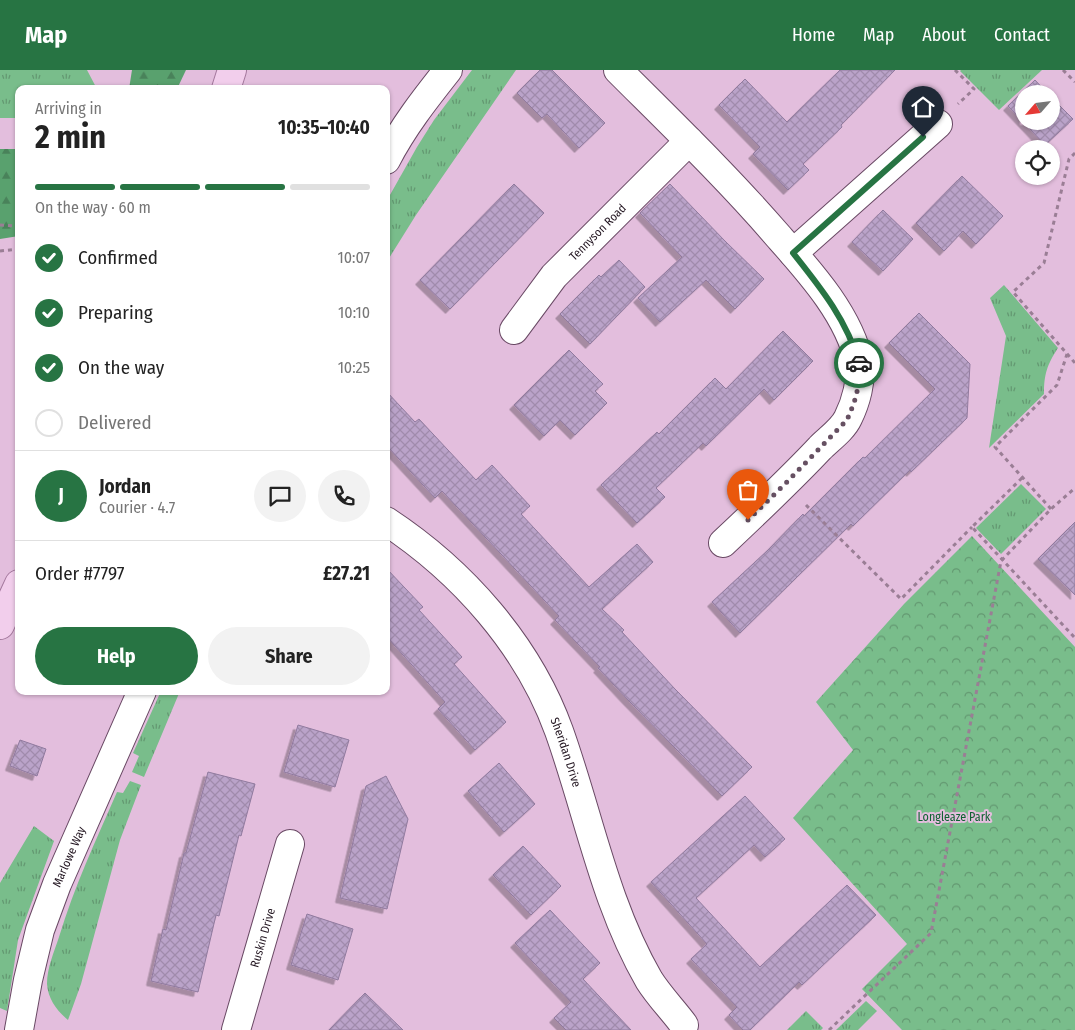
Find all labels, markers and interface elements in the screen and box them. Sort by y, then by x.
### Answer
text: Map [25,21,67,49]
text: Home [792,24,835,46]
text: Map [863,24,894,46]
text: About [922,24,966,46]
text: Contact [994,24,1050,46]
north arrow [1015,85,1060,130]
map controls [1015,85,1060,185]
pin [902,86,944,137]
icon: home [909,93,937,121]
text: Arriving in [35,99,102,118]
text: 10:35–10:40 [278,116,370,139]
text: 2 min [35,118,106,156]
button: locate [1015,140,1060,185]
text: On the way · 60 m [35,198,151,217]
street label: Tennyson Road [567,201,629,263]
icon: check [35,244,63,272]
text: Confirmed [78,246,158,269]
text: 10:07 [338,248,370,267]
icon: check [35,299,63,327]
text: Preparing [78,301,153,324]
text: 10:10 [338,303,370,322]
courier [834,338,884,388]
icon: car [845,349,873,377]
icon: check [35,354,63,382]
text: On the way [78,356,164,379]
text: 10:25 [338,358,370,377]
text: Delivered [78,411,152,434]
pin [727,469,769,520]
button: chat [254,470,306,522]
button: phone [318,470,370,522]
text: Jordan [99,475,151,498]
icon: bag [734,476,762,504]
text: J [58,484,64,507]
text: Courier · 4.7 [99,498,175,517]
text: Order #7797 [35,562,125,585]
text: £27.21 [323,562,370,585]
button: Help [35,627,198,685]
button: Share [208,627,370,685]
street label: Sheridan Drive [548,716,584,789]
park label: Longleaze Park [918,810,991,824]
street label: Marlowe Way [50,824,89,889]
street label: Ruskin Drive [248,906,278,969]

